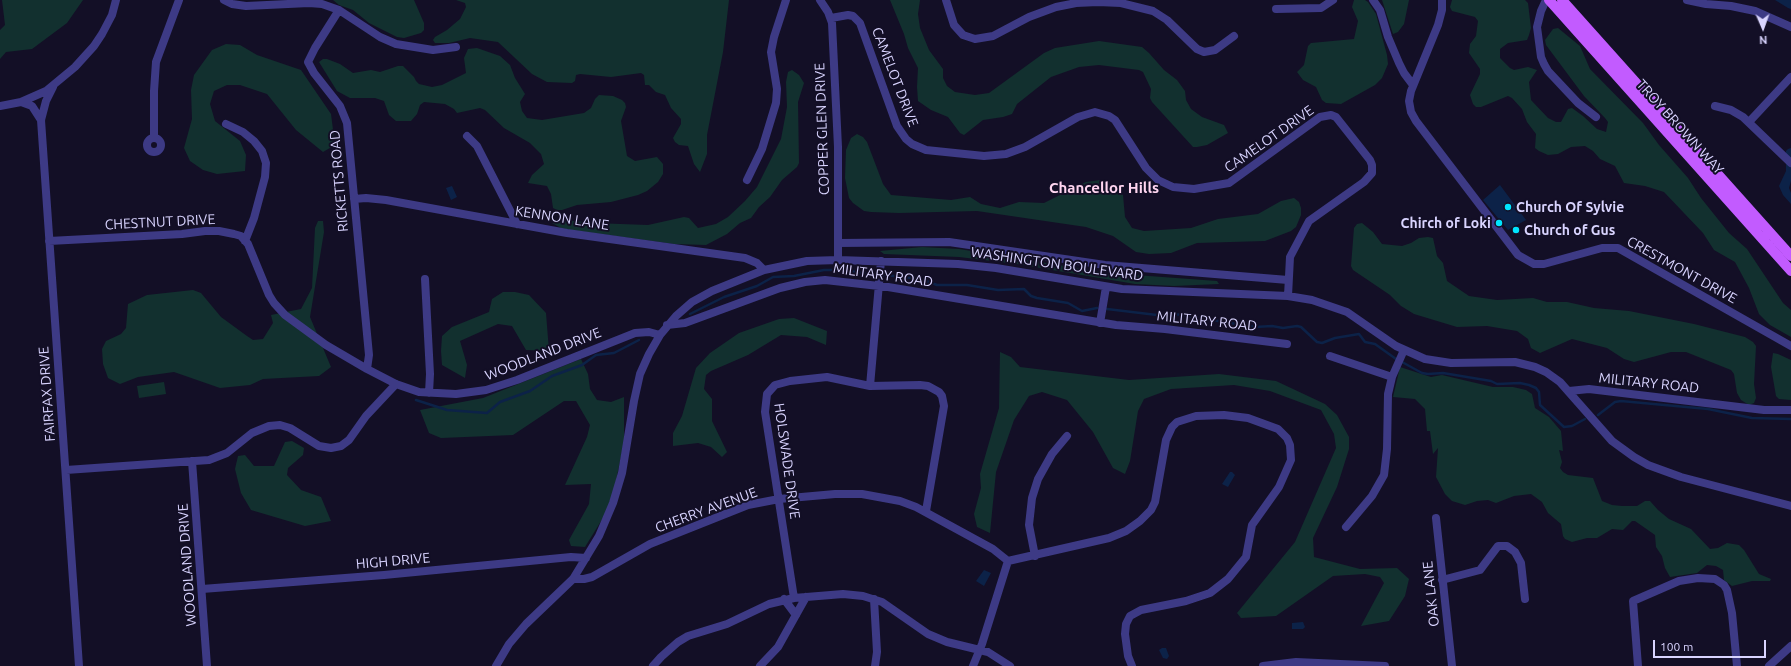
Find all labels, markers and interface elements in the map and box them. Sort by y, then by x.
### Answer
north arrow [1743,8,1783,48]
street label: CAMELOT DRIVE [868,25,922,129]
text: N [1759,34,1768,46]
street label: COPPER GLEN DRIVE [811,63,833,195]
street label: TROY BROWN WAY [1633,76,1727,178]
street label: CAMELOT DRIVE [1221,102,1317,176]
street label: RICKETTS ROAD [326,129,352,233]
district label: Chancellor Hills [1049,179,1159,197]
place label: Church Of Sylvie [1516,199,1624,215]
street label: KENNON LANE [514,202,610,234]
marker: Church Of Sylvie [1503,202,1513,212]
street label: CHESTNUT DRIVE [104,211,216,233]
place label: Chirch of Loki [1401,215,1491,231]
marker: Chirch of Loki [1494,218,1504,228]
place label: Church of Gus [1524,222,1615,238]
marker: Church of Gus [1511,225,1521,235]
street label: CRESTMONT DRIVE [1624,233,1740,307]
street label: WASHINGTON BOULEVARD [970,244,1144,284]
street label: MILITARY ROAD [832,260,934,290]
street label: MILITARY ROAD [1156,307,1258,335]
street label: WOODLAND DRIVE [482,324,604,384]
street label: FAIRFAX DRIVE [35,346,59,442]
street label: MILITARY ROAD [1598,369,1700,397]
street label: HOLSWADE DRIVE [771,402,803,520]
street label: CHERRY AVENUE [653,484,759,536]
street label: WOODLAND DRIVE [174,503,200,627]
street label: HIGH DRIVE [355,549,431,573]
street label: OAK LANE [1419,560,1443,628]
scale bar [1655,632,1768,658]
text: 100 m [1660,640,1693,653]

